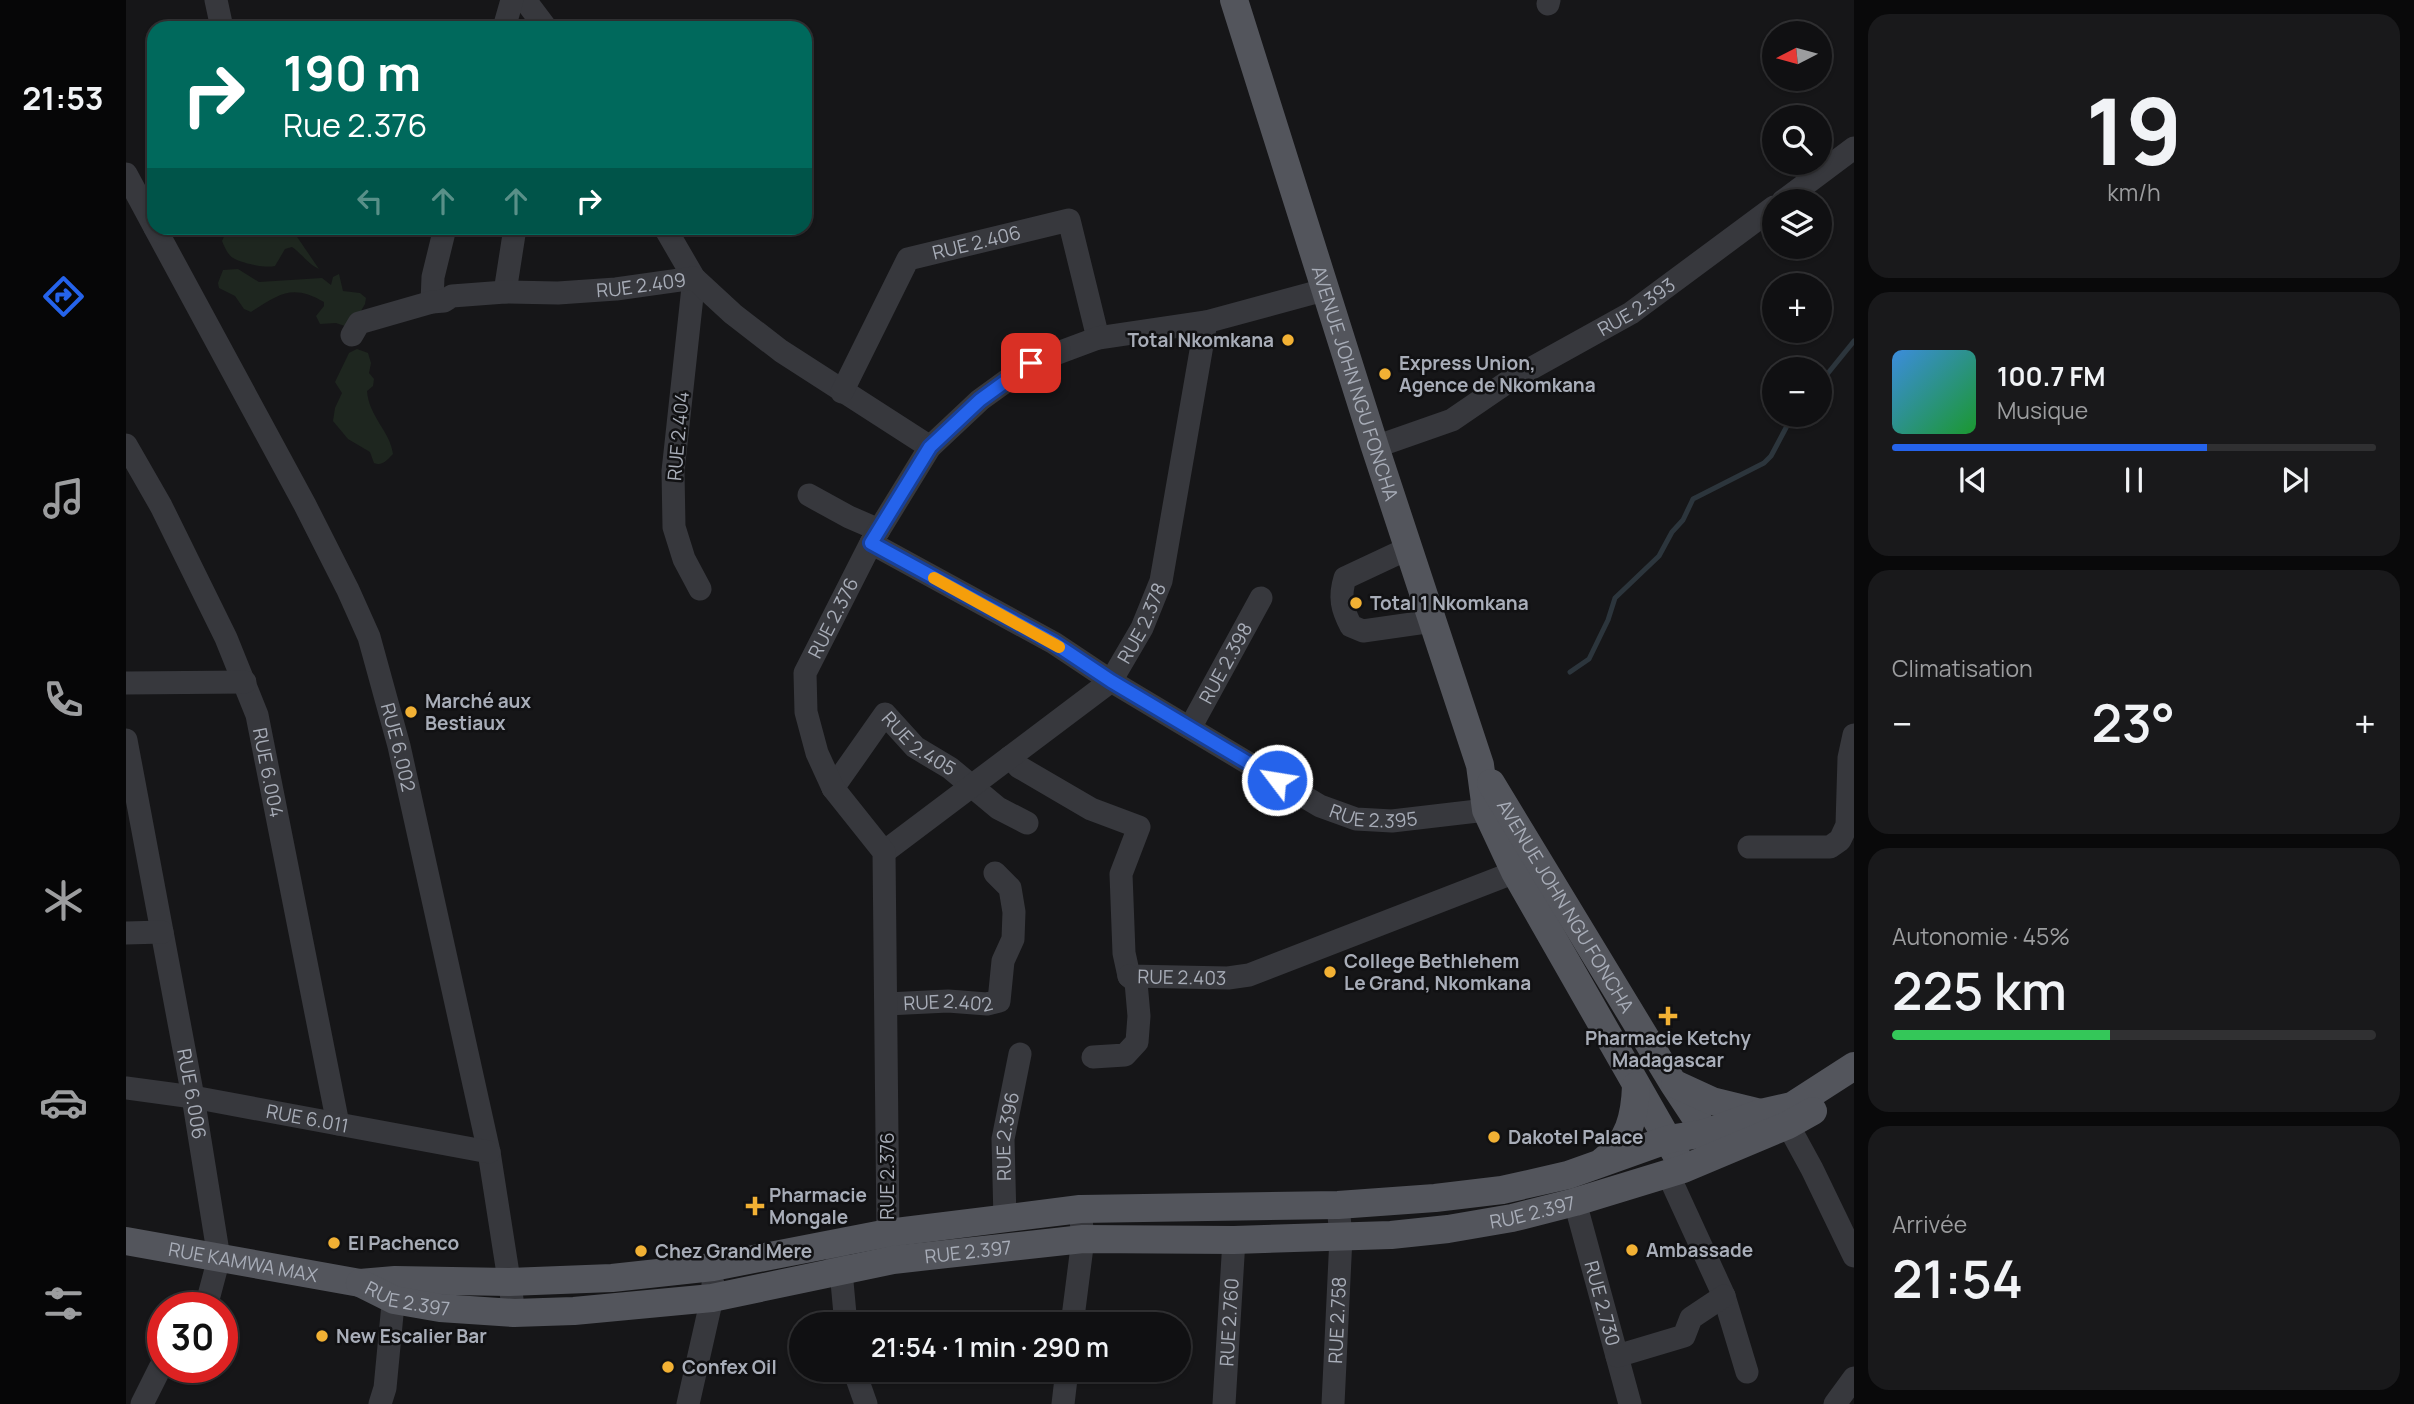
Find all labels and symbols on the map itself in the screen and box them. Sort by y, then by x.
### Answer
north arrow [1762,21,1832,91]
street label: RUE 2.406 [930,219,1023,266]
street label: AVENUE JOHN NGU FONCHA [1306,263,1405,504]
street label: RUE 2.409 [595,266,688,303]
street label: RUE 2.393 [1593,272,1680,342]
place label: Total Nkomkana [1127,327,1274,353]
marker: Total Nkomkana [1280,332,1296,348]
pin [1001,333,1061,393]
place label: Express Union, Agence de Nkomkana [1399,350,1596,398]
marker: Express Union, Agence de Nkomkana [1377,366,1393,382]
street label: RUE 2.404 [661,390,695,482]
street label: RUE 2.376 [802,573,864,663]
street label: RUE 2.378 [1111,579,1172,668]
place label: Total 1 Nkomkana [1370,590,1529,616]
marker: Total 1 Nkomkana [1348,595,1364,611]
street label: RUE 2.398 [1193,618,1258,708]
place label: Marché aux Bestiaux [425,688,531,736]
street label: RUE 6.002 [375,700,422,794]
marker: Marché aux Bestiaux [403,704,419,720]
street label: RUE 2.405 [876,706,961,782]
street label: RUE 6.004 [247,725,290,820]
position arrow [1240,743,1314,817]
street label: AVENUE JOHN NGU FONCHA [1491,795,1640,1018]
street label: RUE 2.395 [1326,797,1419,834]
place label: College Bethlehem Le Grand, Nkomkana [1344,948,1531,996]
street label: RUE 2.403 [1137,963,1227,991]
marker: College Bethlehem Le Grand, Nkomkana [1322,964,1338,980]
street label: RUE 2.402 [903,988,995,1018]
marker: Pharmacie Ketchy Madagascar [1660,1008,1676,1024]
place label: Pharmacie Ketchy Madagascar [1585,1025,1751,1073]
street label: RUE 6.006 [171,1046,213,1141]
street label: RUE 2.396 [990,1090,1025,1181]
street label: RUE 6.011 [264,1098,351,1139]
place label: Dakotel Palace [1508,1124,1643,1150]
marker: Dakotel Palace [1486,1129,1502,1145]
street label: RUE 2.376 [874,1132,900,1220]
place label: Pharmacie Mongale [769,1182,867,1230]
street label: RUE 2.397 [1488,1189,1578,1235]
marker: Pharmacie Mongale [747,1198,763,1214]
place label: El Pachenco [348,1230,459,1256]
street label: RUE 2.397 [923,1234,1013,1269]
marker: El Pachenco [326,1235,342,1251]
street label: RUE KAMWA MAX [166,1236,320,1288]
place label: Ambassade [1646,1237,1753,1263]
place label: Chez Grand Mere [655,1238,812,1264]
marker: Ambassade [1624,1242,1640,1258]
marker: Chez Grand Mere [633,1243,649,1259]
street label: RUE 2.730 [1579,1258,1627,1349]
street label: RUE 2.397 [361,1275,451,1322]
street label: RUE 2.758 [1322,1276,1352,1364]
street label: RUE 2.760 [1213,1277,1245,1367]
speed limit sign: 30 [147,1292,238,1383]
place label: New Escalier Bar [336,1323,487,1349]
marker: New Escalier Bar [314,1328,330,1344]
place label: Confex Oil [682,1354,777,1380]
marker: Confex Oil [660,1359,676,1375]

